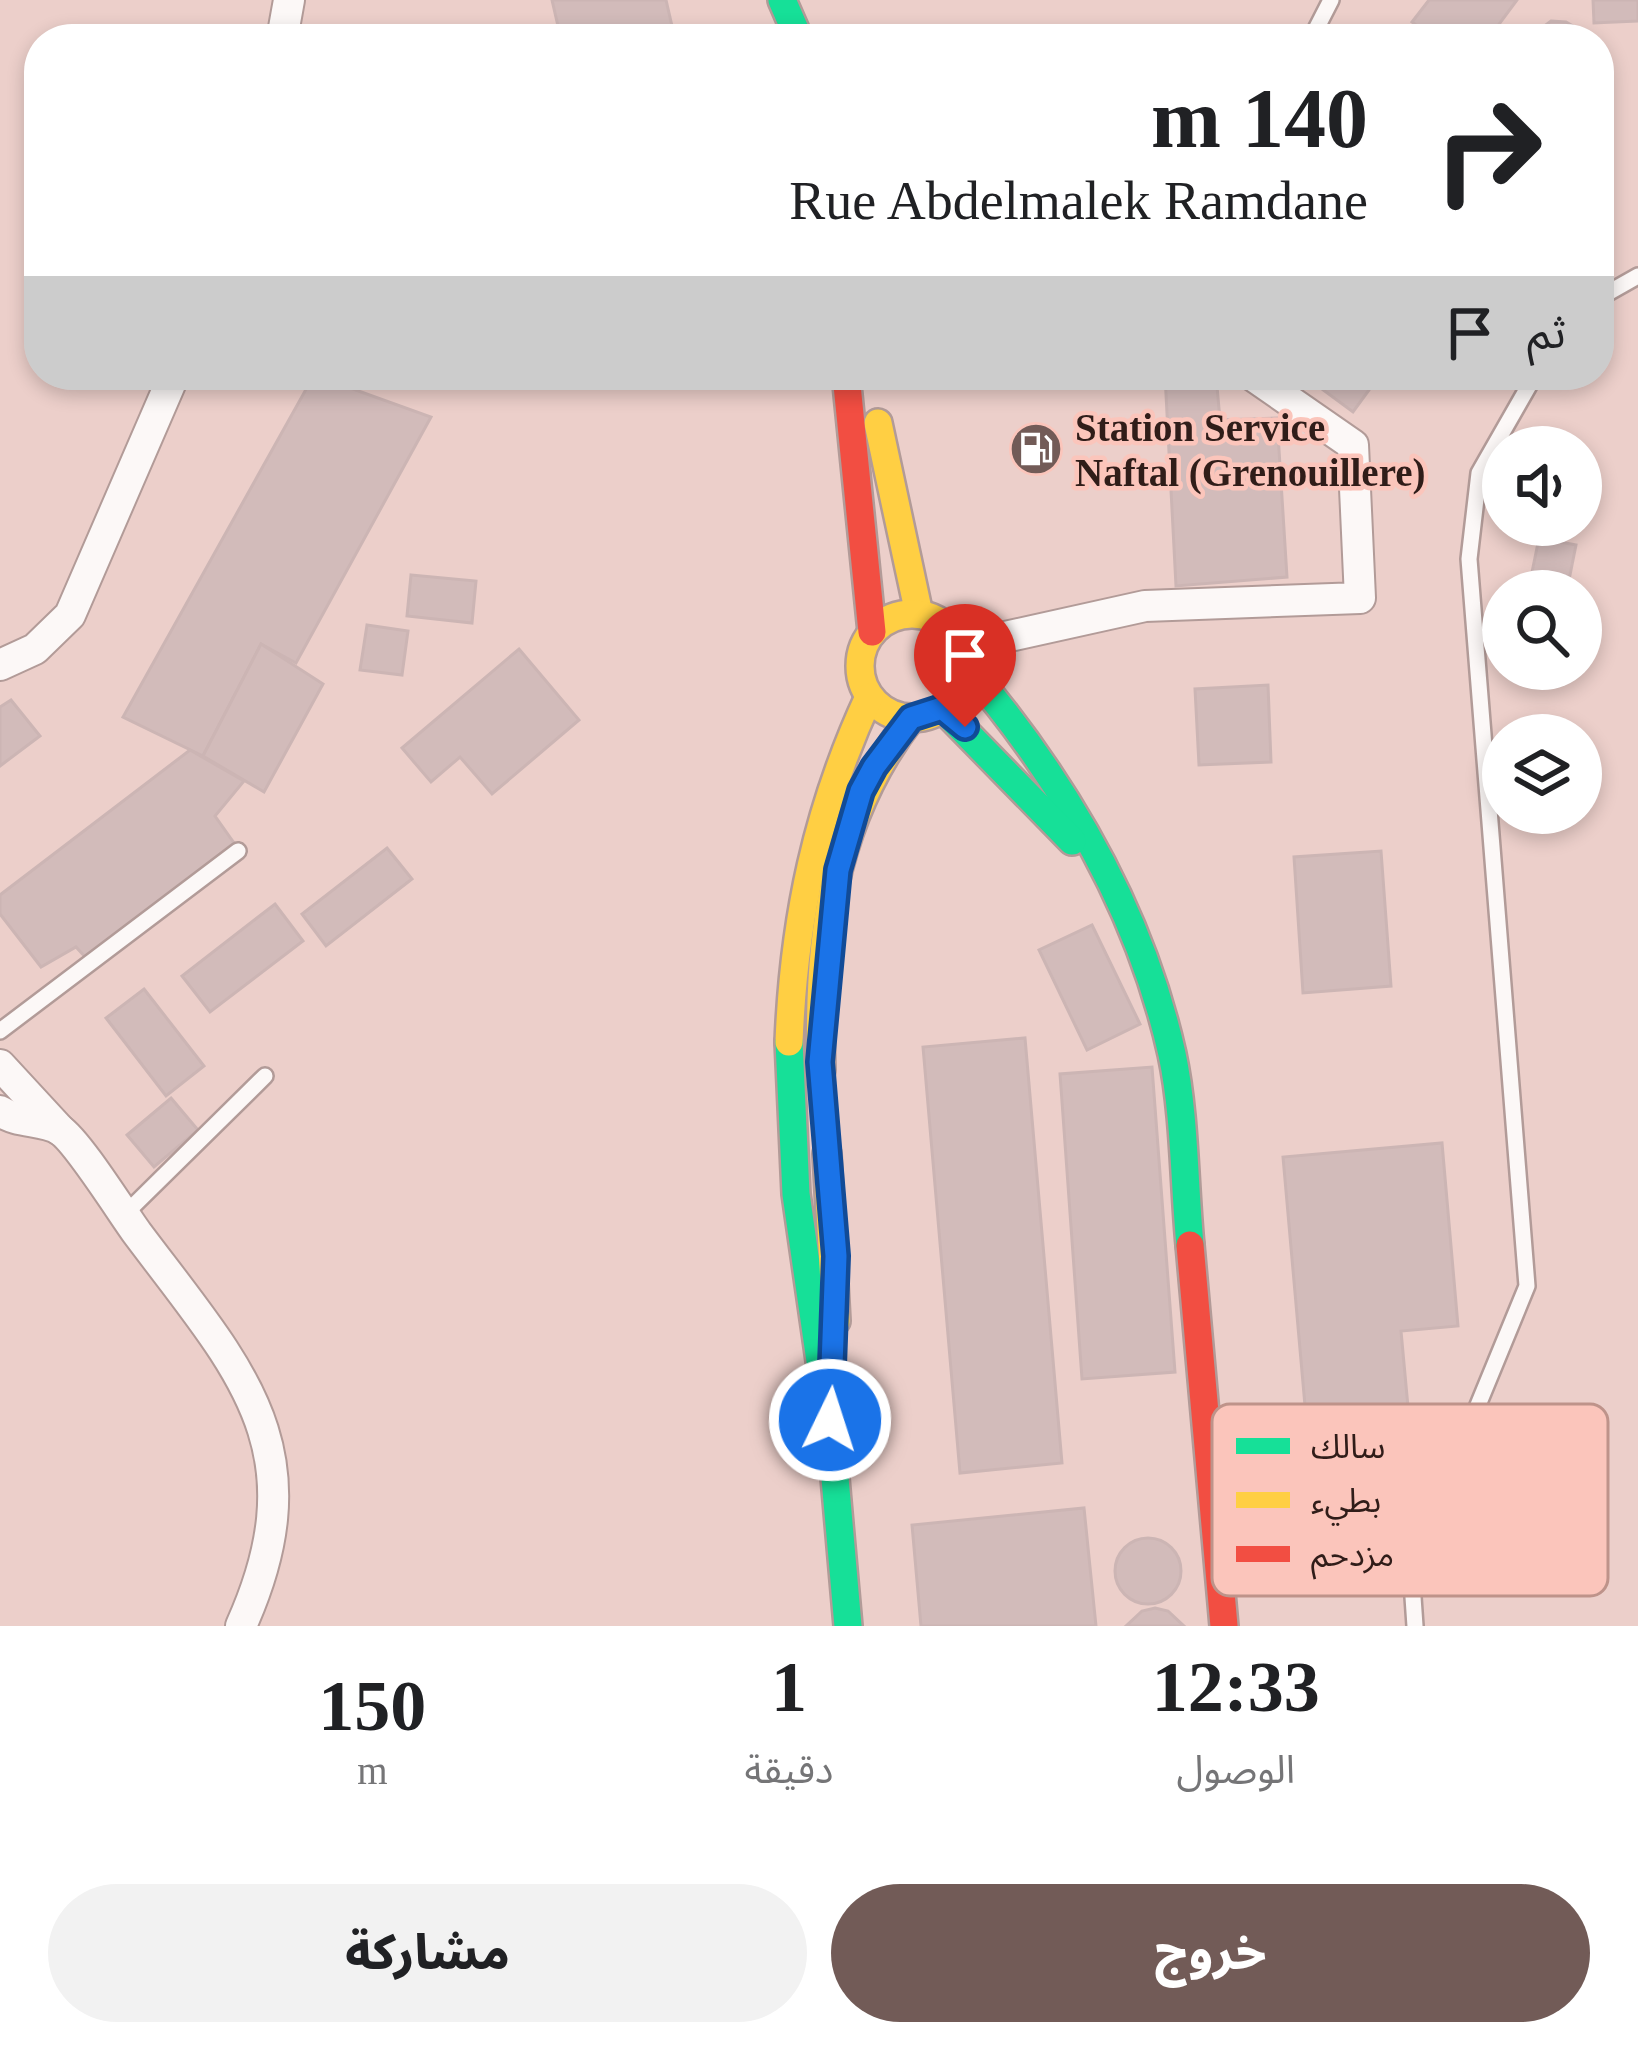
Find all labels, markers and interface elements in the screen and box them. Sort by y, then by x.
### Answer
text: 140 m [1151,72,1368,165]
icon: right [1410,72,1566,228]
text: Rue Abdelmalek Ramdane [789,171,1368,231]
icon: arrive [1437,300,1503,366]
text: ثم [1527,308,1566,358]
place label: Station Service Naftal (Grenouillere) [1075,406,1426,495]
fuel station icon: Station Service Naftal (Grenouillere) [1008,421,1064,477]
map controls [1482,426,1602,834]
button: sound [1482,426,1602,546]
button: search [1482,570,1602,690]
pin [914,604,1016,727]
icon: arrive [932,622,998,688]
button: layers [1482,714,1602,834]
position arrow [767,1357,893,1483]
legend [1212,1404,1608,1596]
text: سالك [1311,1429,1385,1465]
text: بطيء [1311,1483,1381,1526]
text: مزدحم [1311,1537,1394,1580]
text: 1 [771,1647,807,1727]
text: 12:33 [1152,1647,1320,1727]
text: 150 [318,1666,426,1746]
text: دقيقة [745,1748,833,1791]
text: الوصول [1176,1748,1295,1791]
text: m [357,1749,388,1792]
button: مشاركة [48,1884,807,2022]
button: خروج [831,1884,1590,2022]

